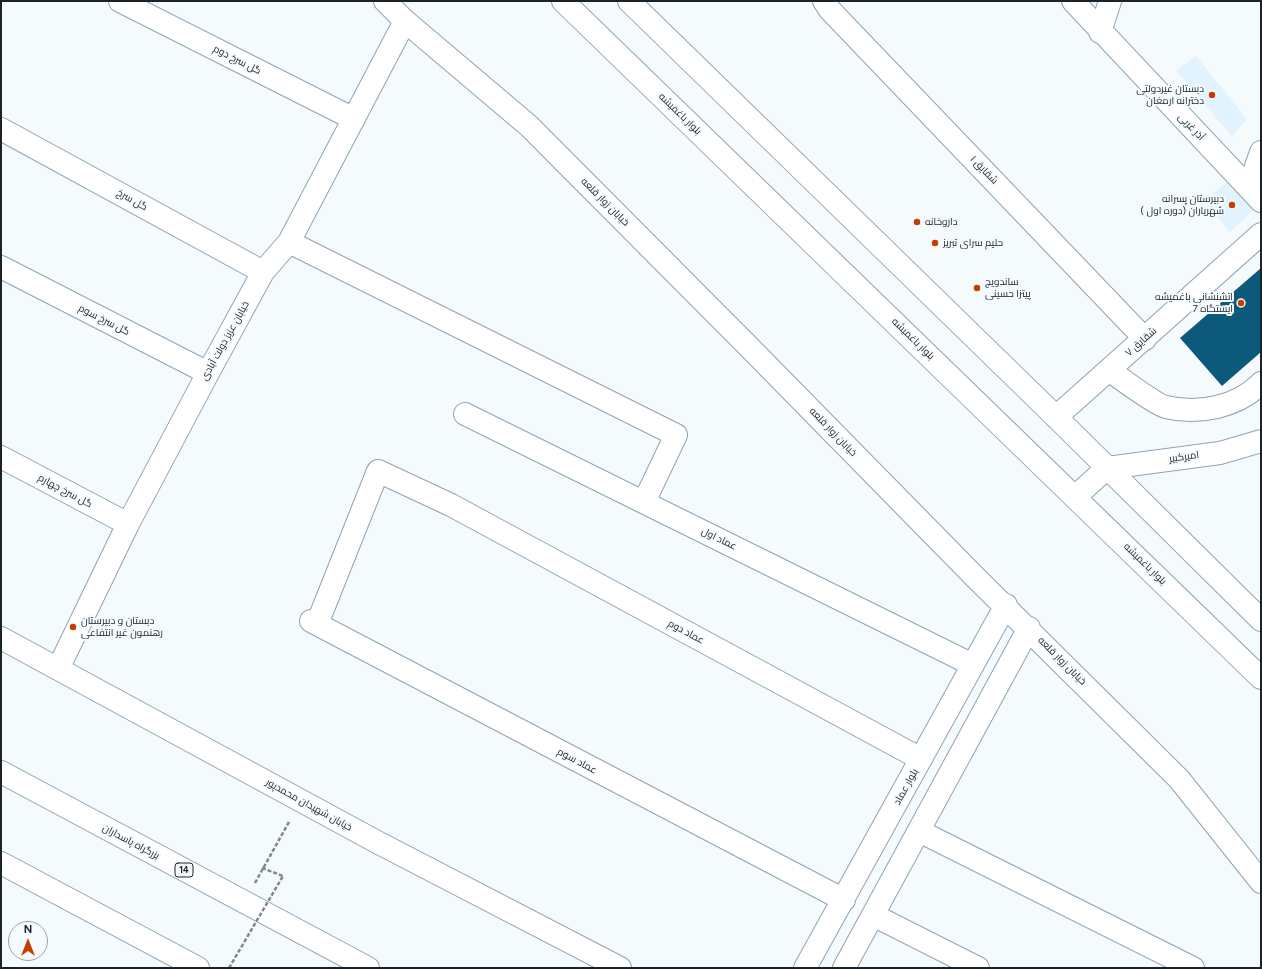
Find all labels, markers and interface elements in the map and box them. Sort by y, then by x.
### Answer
street label: گل سرخ دوم [211,43,263,77]
place label: دبستان غیردولتی دخترانه ارمغان [1136,83,1204,106]
marker: دبستان غیردولتی دخترانه ارمغان [1207,90,1217,100]
street label: بلوار باغمیشه [656,91,704,137]
street label: آذر غربی [1175,111,1207,143]
street label: شقایق ۱ [968,153,1000,187]
street label: خیابان زوار قلعه [578,175,632,229]
street label: گل سرخ [115,187,149,213]
place label: دبیرستان پسرانه شهریاران (دوره اول ) [1141,193,1224,216]
marker: دبیرستان پسرانه شهریاران (دوره اول ) [1227,200,1237,210]
place label: داروخانه [925,216,958,228]
marker: داروخانه [912,217,922,227]
place label: حلیم سرای تبریز [943,237,1003,249]
marker: حلیم سرای تبریز [930,238,940,248]
place label: ساندویچ پیتزا حسینی [985,276,1031,300]
marker: ساندویچ پیتزا حسینی [972,283,982,293]
place label: اتشنشانی باغمیشه ایستگاه 7 [1155,291,1233,314]
marker: اتشنشانی باغمیشه ایستگاه 7 [1236,298,1246,308]
street label: خیابان عزیز دولت آبادی [198,299,252,383]
street label: گل سرخ سوم [76,302,132,338]
street label: بلوار باغمیشه [889,316,937,362]
street label: شقایق ۷ [1123,325,1159,359]
street label: خیابان زوار قلعه [807,405,859,459]
street label: امیرکبیر [1168,449,1200,465]
street label: گل سرخ چهارم [36,472,94,510]
street label: عماد اول [699,525,739,553]
street label: بلوار باغمیشه [1121,541,1169,587]
place label: دبستان و دبیرستان رهنمون غیر انتفاعی [81,615,163,638]
street label: عماد دوم [666,617,706,647]
marker: دبستان و دبیرستان رهنمون غیر انتفاعی [68,622,78,632]
street label: خیابان زوار قلعه [1035,634,1089,688]
street label: عماد سوم [555,746,599,776]
street label: بلوار عماد [891,767,921,807]
street label: خیابان شهیدان محمدپور [264,776,354,834]
street label: بزرگراه پاسداران [100,822,162,862]
road number: 14 [175,863,193,877]
north arrow [8,921,48,961]
text: N [24,923,32,936]

